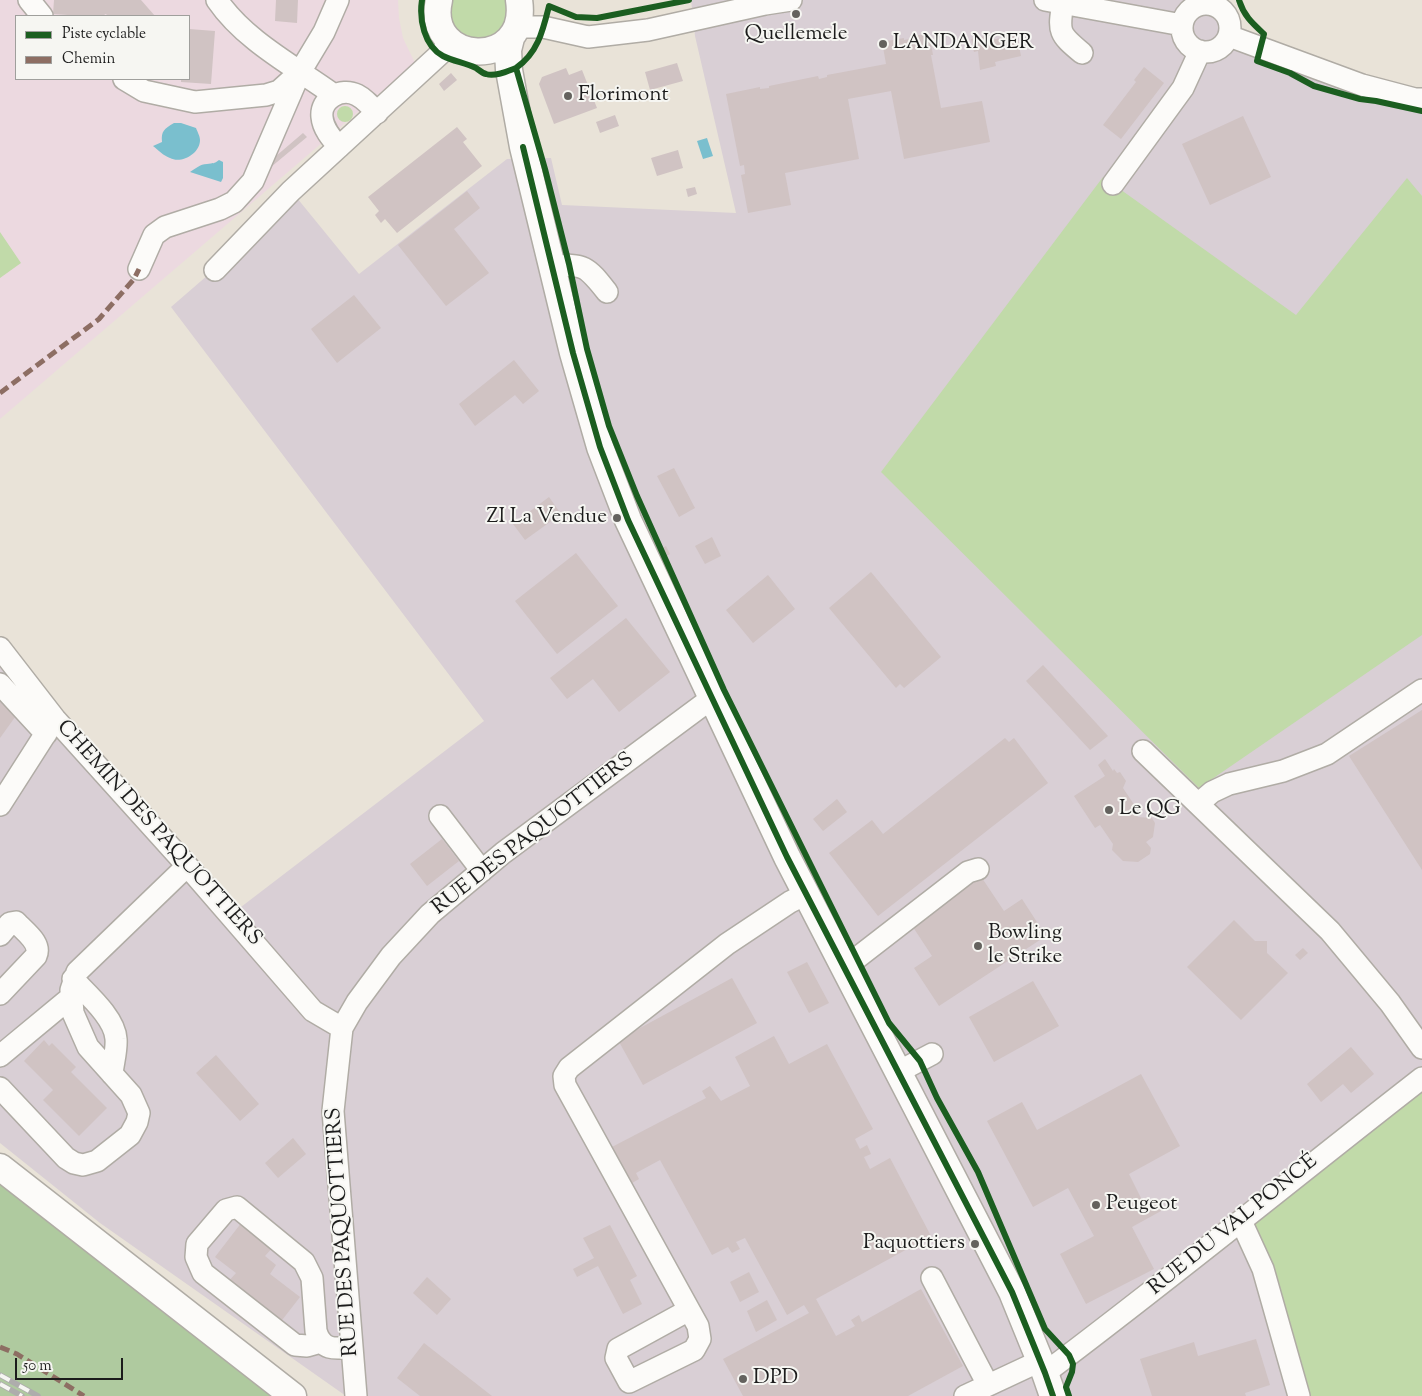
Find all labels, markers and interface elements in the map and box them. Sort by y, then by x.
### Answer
marker: Quellemele [790,8,802,20]
legend [15,15,190,80]
place label: Quellemele [745,22,847,48]
text: Piste cyclable [62,24,146,45]
place label: LANDANGER [893,31,1034,57]
marker: LANDANGER [877,38,889,50]
text: Chemin [62,49,115,70]
place label: Florimont [578,83,669,109]
marker: Florimont [562,90,574,102]
place label: ZI La Vendue [487,505,607,531]
marker: ZI La Vendue [611,512,623,524]
street label: CHEMIN DES PAQUOTTIERS [50,716,266,952]
street label: RUE DES PAQUOTTIERS [428,748,640,922]
place label: Le QG [1119,797,1181,823]
marker: Le QG [1103,804,1115,816]
place label: Bowling le Strike [988,921,1062,971]
marker: Bowling le Strike [972,940,984,952]
street label: RUE DES PAQUOTTIERS [323,1107,365,1357]
street label: RUE DU VAL PONCÉ [1144,1150,1324,1302]
place label: Peugeot [1106,1192,1177,1218]
marker: Peugeot [1090,1199,1102,1211]
place label: Paquottiers [863,1231,965,1257]
marker: Paquottiers [969,1238,981,1250]
scale bar [18,1348,125,1380]
text: 50 m [23,1356,52,1377]
place label: DPD [753,1366,798,1392]
marker: DPD [737,1373,749,1385]

